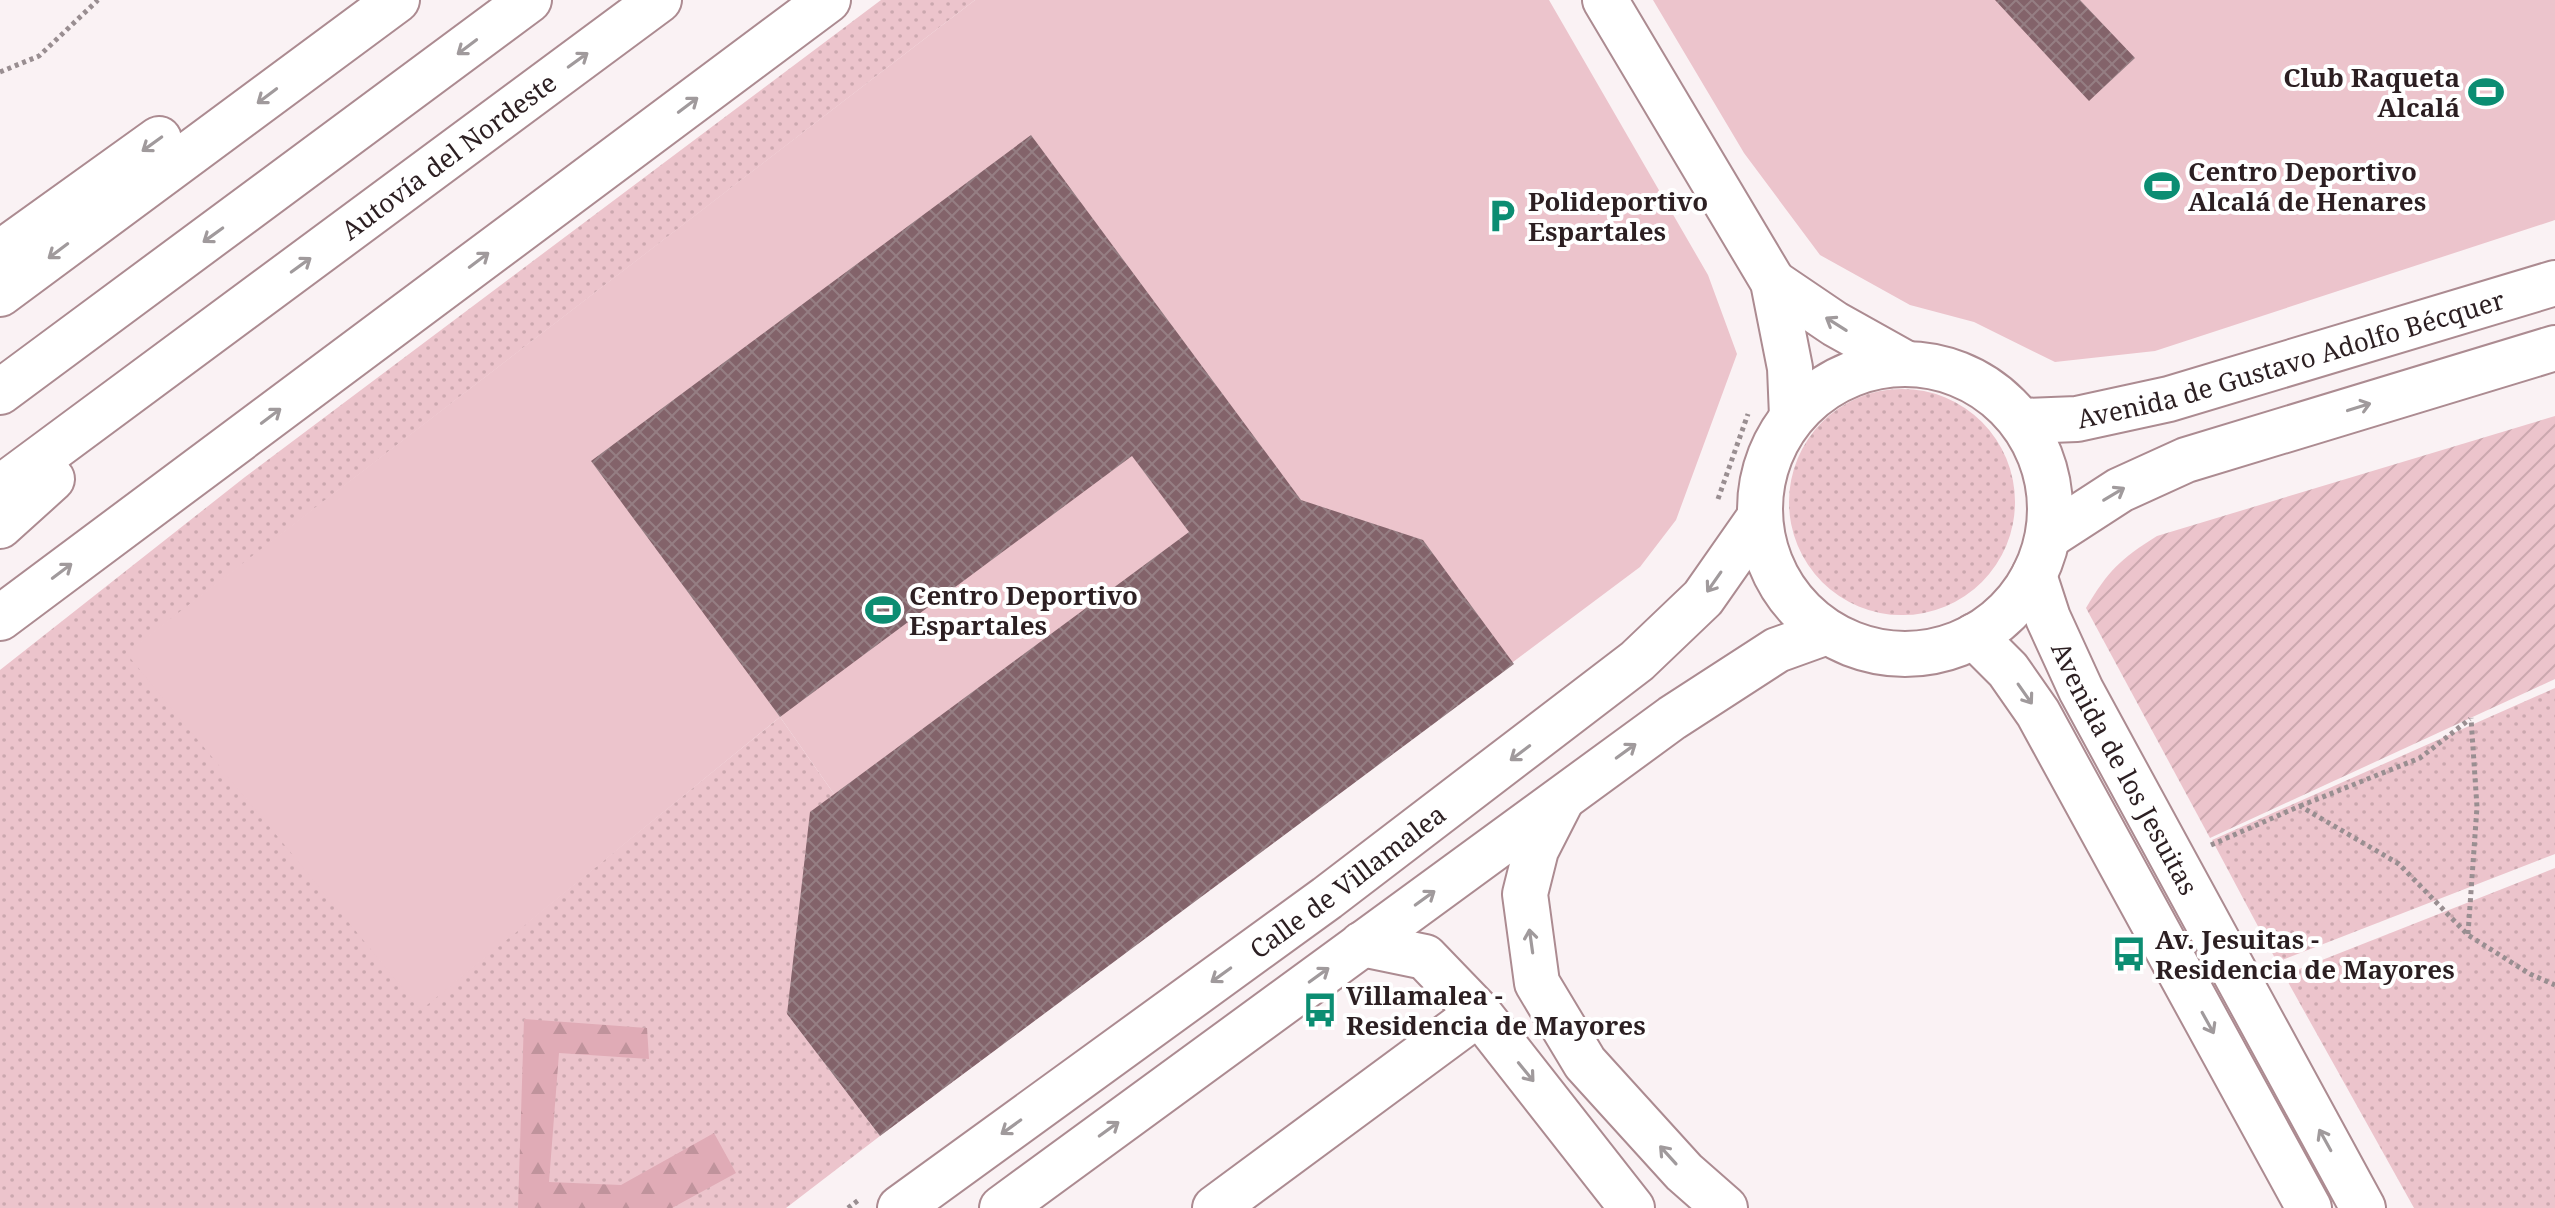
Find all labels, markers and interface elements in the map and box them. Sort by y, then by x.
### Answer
one-way arrow [456,39,478,55]
one-way arrow [567,52,588,69]
place label: Club Raqueta Alcalá [2283,59,2460,125]
street label: Autovía del Nordeste [333,64,564,248]
sports icon: Club Raqueta Alcalá [2467,73,2505,111]
one-way arrow [256,88,278,105]
one-way arrow [676,96,698,113]
one-way arrow [142,136,164,152]
place label: Centro Deportivo Alcalá de Henares [2188,153,2426,219]
sports icon: Centro Deportivo Alcalá de Henares [2143,167,2181,205]
place label: Polideportivo Espartales [1528,183,1708,249]
parking icon: Polideportivo Espartales [1483,197,1521,235]
one-way arrow [203,227,225,244]
one-way arrow [48,243,69,260]
one-way arrow [468,252,489,269]
one-way arrow [290,256,311,273]
street label: Avenida de Gustavo Adolfo Bécquer [2074,281,2509,436]
one-way arrow [1825,316,1848,332]
one-way arrow [2346,399,2371,414]
one-way arrow [259,407,281,424]
one-way arrow [2102,486,2125,502]
one-way arrow [51,563,73,580]
one-way arrow [1706,570,1722,592]
place label: Centro Deportivo Espartales [909,577,1138,643]
sports icon: Centro Deportivo Espartales [864,591,902,629]
street label: Avenida de los Jesuitas [2043,636,2207,901]
one-way arrow [2017,683,2033,705]
one-way arrow [1615,743,1636,760]
one-way arrow [1509,744,1531,761]
street label: Calle de Villamalea [1242,796,1453,967]
one-way arrow [1413,890,1435,906]
place label: Av. Jesuitas - Residencia de Mayores [2155,921,2455,987]
one-way arrow [1524,928,1539,954]
bus stop icon: Av. Jesuitas - Residencia de Mayores [2110,935,2148,973]
one-way arrow [1211,966,1232,983]
one-way arrow [1308,967,1330,983]
place label: Villamalea - Residencia de Mayores [1346,977,1646,1043]
bus stop icon: Villamalea - Residencia de Mayores [1301,991,1339,1029]
one-way arrow [2201,1011,2217,1035]
one-way arrow [1517,1061,1535,1082]
one-way arrow [1000,1119,1022,1135]
one-way arrow [1098,1120,1120,1137]
one-way arrow [2317,1129,2333,1152]
one-way arrow [1659,1145,1678,1165]

